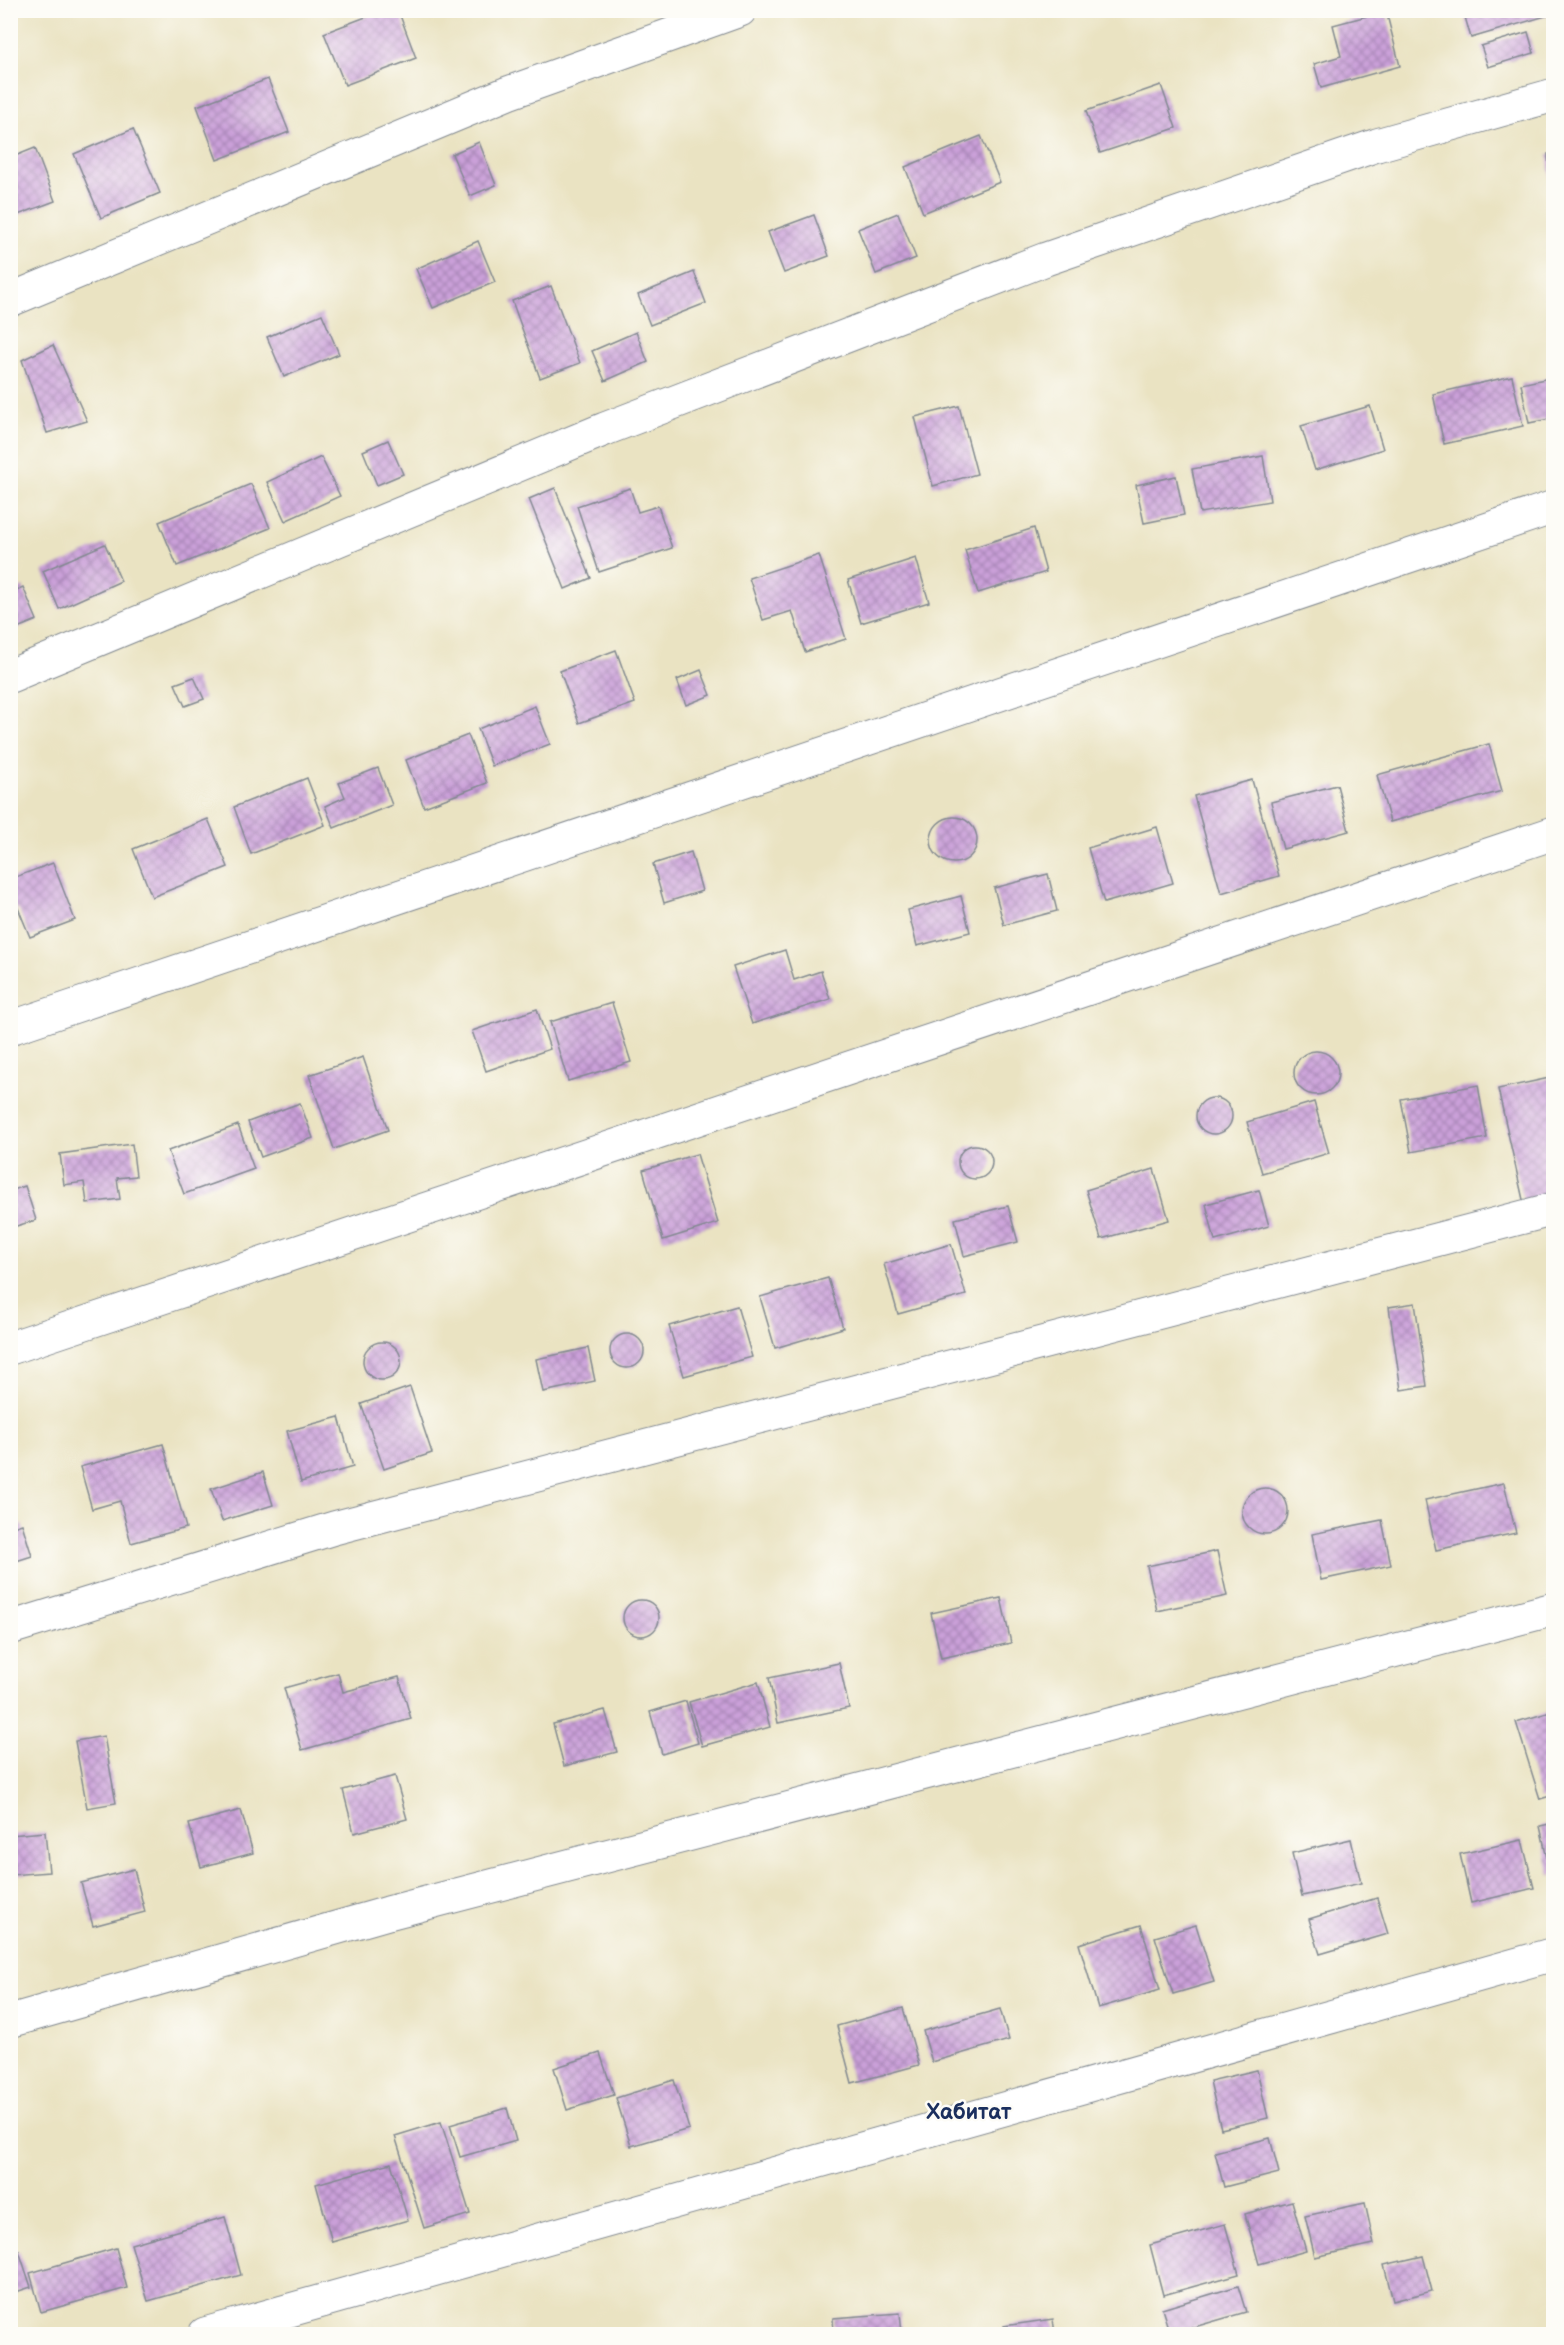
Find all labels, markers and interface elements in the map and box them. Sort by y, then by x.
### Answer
district label: Хабитат [926,2099,1012,2126]

